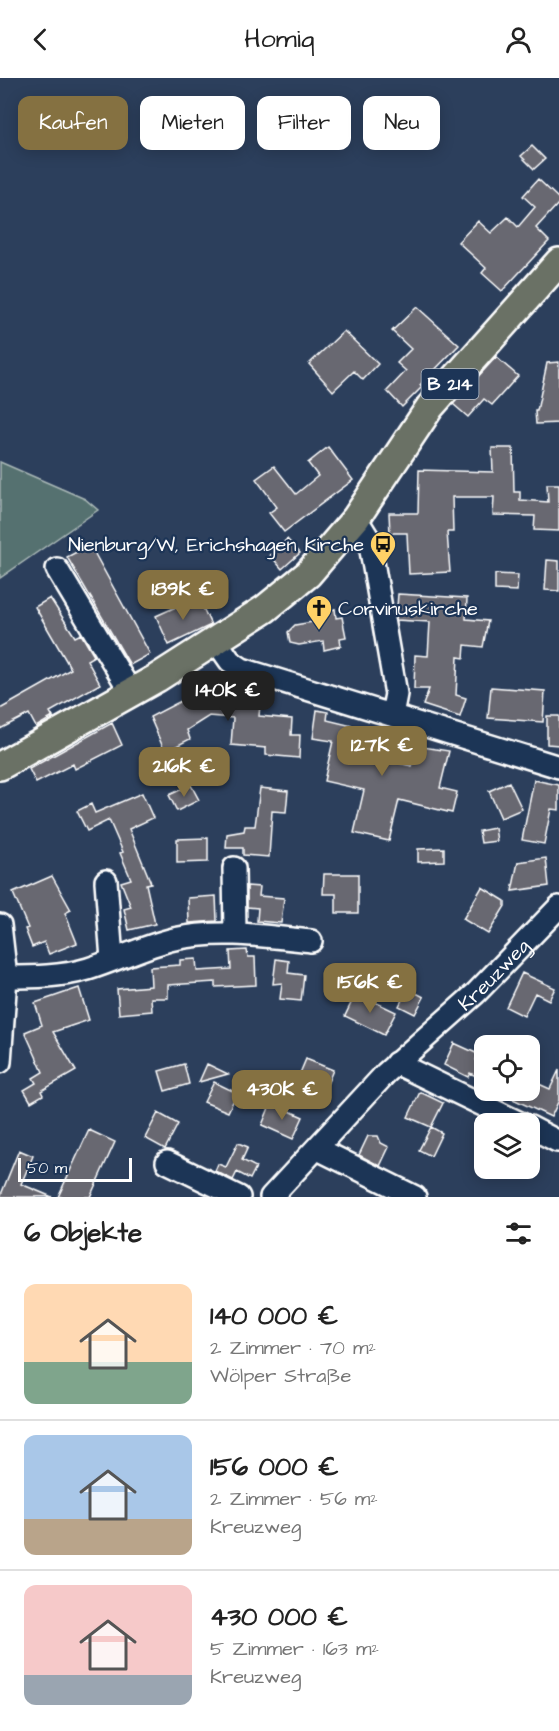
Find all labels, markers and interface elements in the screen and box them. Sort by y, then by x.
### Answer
text: Homiq [244,20,315,58]
icon: back [24,23,57,56]
icon: person [502,23,535,56]
chip: Kaufen [18,96,128,150]
chip: Mieten [140,96,245,150]
chip: Filter [257,96,351,150]
chip: Neu [363,96,440,150]
road number: B 214 [422,369,478,399]
bus stop icon: Nienburg/W, Erichshagen Kirche [368,529,398,567]
place label: Nienburg/W, Erichshagen Kirche [68,531,364,560]
pin: 189K € [134,570,232,621]
text: 189K € [152,575,214,603]
church icon: Corvinuskirche [304,593,334,631]
place label: Corvinuskirche [338,595,478,623]
pin: 140K € [179,671,277,722]
text: 140K € [196,676,260,704]
pin: 127K € [333,726,431,777]
text: 127K € [351,731,413,759]
pin: 216K € [135,747,233,798]
text: 216K € [153,752,215,780]
street label: Kreuzweg [452,933,537,1018]
pin: 156K € [321,963,419,1014]
text: 156K € [337,968,403,996]
map controls [474,1035,540,1179]
button: locate [474,1035,540,1101]
pin: 430K € [233,1070,331,1121]
text: 430K € [246,1075,318,1103]
button: layers [474,1113,540,1179]
scale bar [18,1155,132,1182]
text: 50 m [27,1157,67,1179]
text: 6 Objekte [24,1215,142,1251]
icon: filters [502,1217,535,1250]
text: 140 000 € [210,1298,338,1334]
icon: home [72,1308,144,1380]
text: 2 Zimmer · 70 m² [210,1334,376,1362]
text: Wölper Straße [210,1362,351,1390]
text: 156 000 € [210,1449,339,1485]
icon: home [72,1459,144,1531]
text: 2 Zimmer · 56 m² [210,1485,378,1513]
text: Kreuzweg [210,1513,301,1541]
text: 430 000 € [210,1599,348,1635]
icon: home [72,1609,144,1681]
text: 5 Zimmer · 163 m² [210,1635,379,1663]
text: Kreuzweg [210,1663,301,1691]

